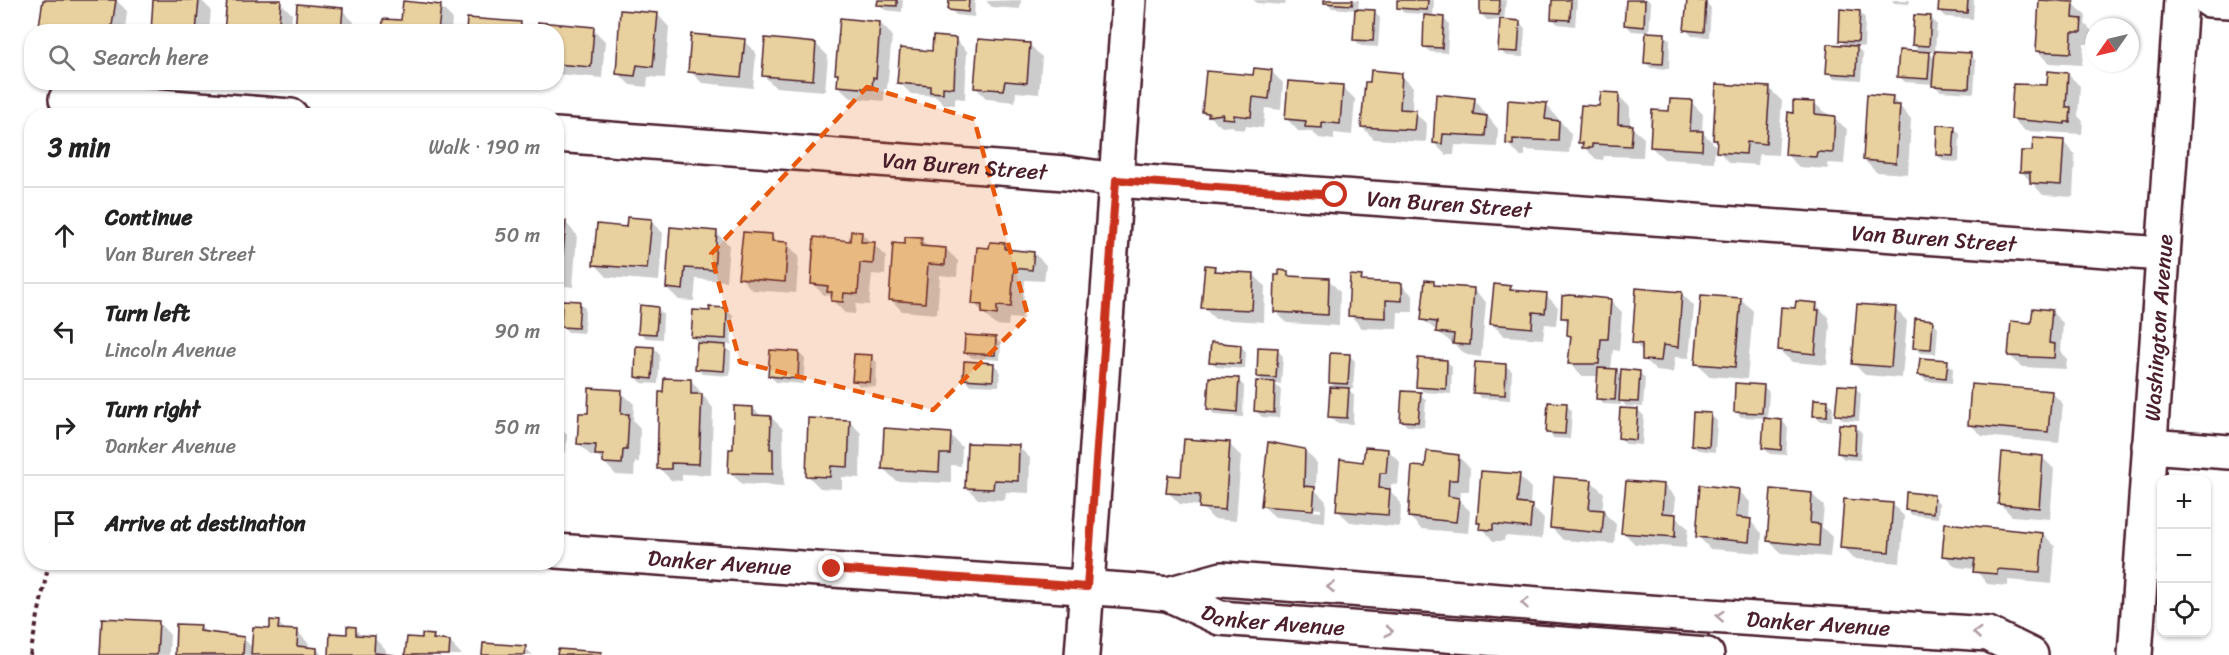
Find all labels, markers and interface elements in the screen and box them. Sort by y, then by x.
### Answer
north arrow [2085,18,2139,72]
search box [24,24,564,90]
text: Search here [93,38,209,77]
icon: search [45,41,78,74]
text: 3 min [48,124,110,170]
text: Walk · 190 m [428,130,540,165]
street label: Van Buren Street [881,140,1050,192]
street label: Van Buren Street [1365,179,1534,229]
route start [1321,181,1347,207]
text: Continue [105,198,193,237]
street label: Van Buren Street [1850,213,2019,264]
text: 50 m [495,218,540,253]
icon: ahead [48,219,81,252]
street label: Washington Avenue [2132,233,2185,423]
text: Van Buren Street [105,237,255,272]
text: Turn left [105,294,190,333]
text: 90 m [495,314,540,349]
icon: left [48,315,81,348]
text: Lincoln Avenue [105,333,236,368]
text: Turn right [105,390,200,429]
text: 50 m [495,410,540,445]
icon: right [48,411,81,444]
text: Danker Avenue [105,429,236,464]
map controls [2157,475,2211,637]
button: + [2157,475,2211,529]
text: Arrive at destination [105,504,306,543]
icon: arrive [48,507,81,540]
button: − [2157,529,2211,583]
street label: Danker Avenue [646,538,793,587]
route end [818,555,844,581]
one-way arrow [1326,581,1335,594]
button: locate [2157,583,2211,637]
street label: Danker Avenue [1195,593,1346,647]
one-way arrow [1521,597,1530,610]
street label: Danker Avenue [1745,599,1891,648]
one-way arrow [1715,610,1724,623]
one-way arrow [1385,624,1394,637]
one-way arrow [1973,627,1982,640]

